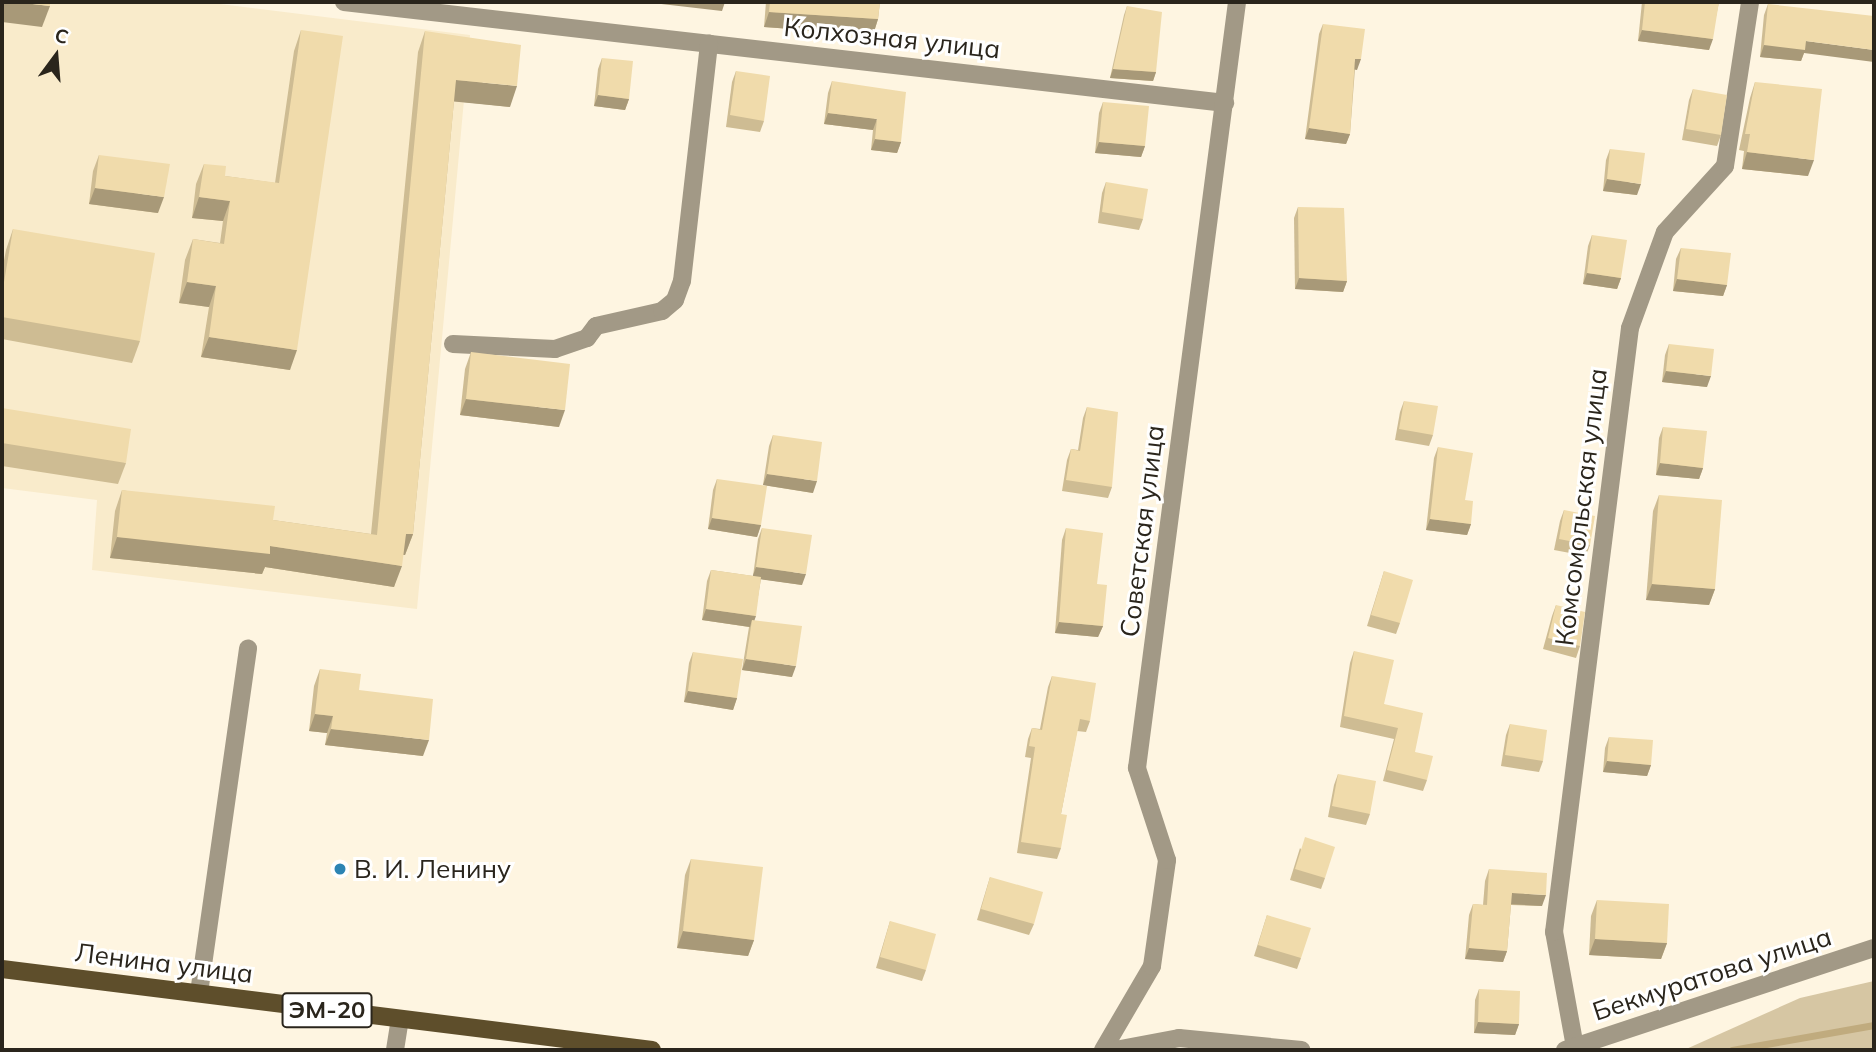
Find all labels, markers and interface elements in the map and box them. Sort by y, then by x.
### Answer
street label: Колхозная улица [782,11,1002,65]
north arrow [21,21,91,91]
text: С [52,22,71,49]
street label: Комсомольская улица [1548,366,1614,648]
street label: Советская улица [1114,423,1170,639]
place label: В. И. Ленину [354,853,511,885]
marker: В. И. Ленину [332,861,348,877]
street label: Бекмуратова улица [1589,921,1835,1027]
street label: Ленина улица [73,937,255,989]
road number: ЭМ-20 [282,990,372,1030]

